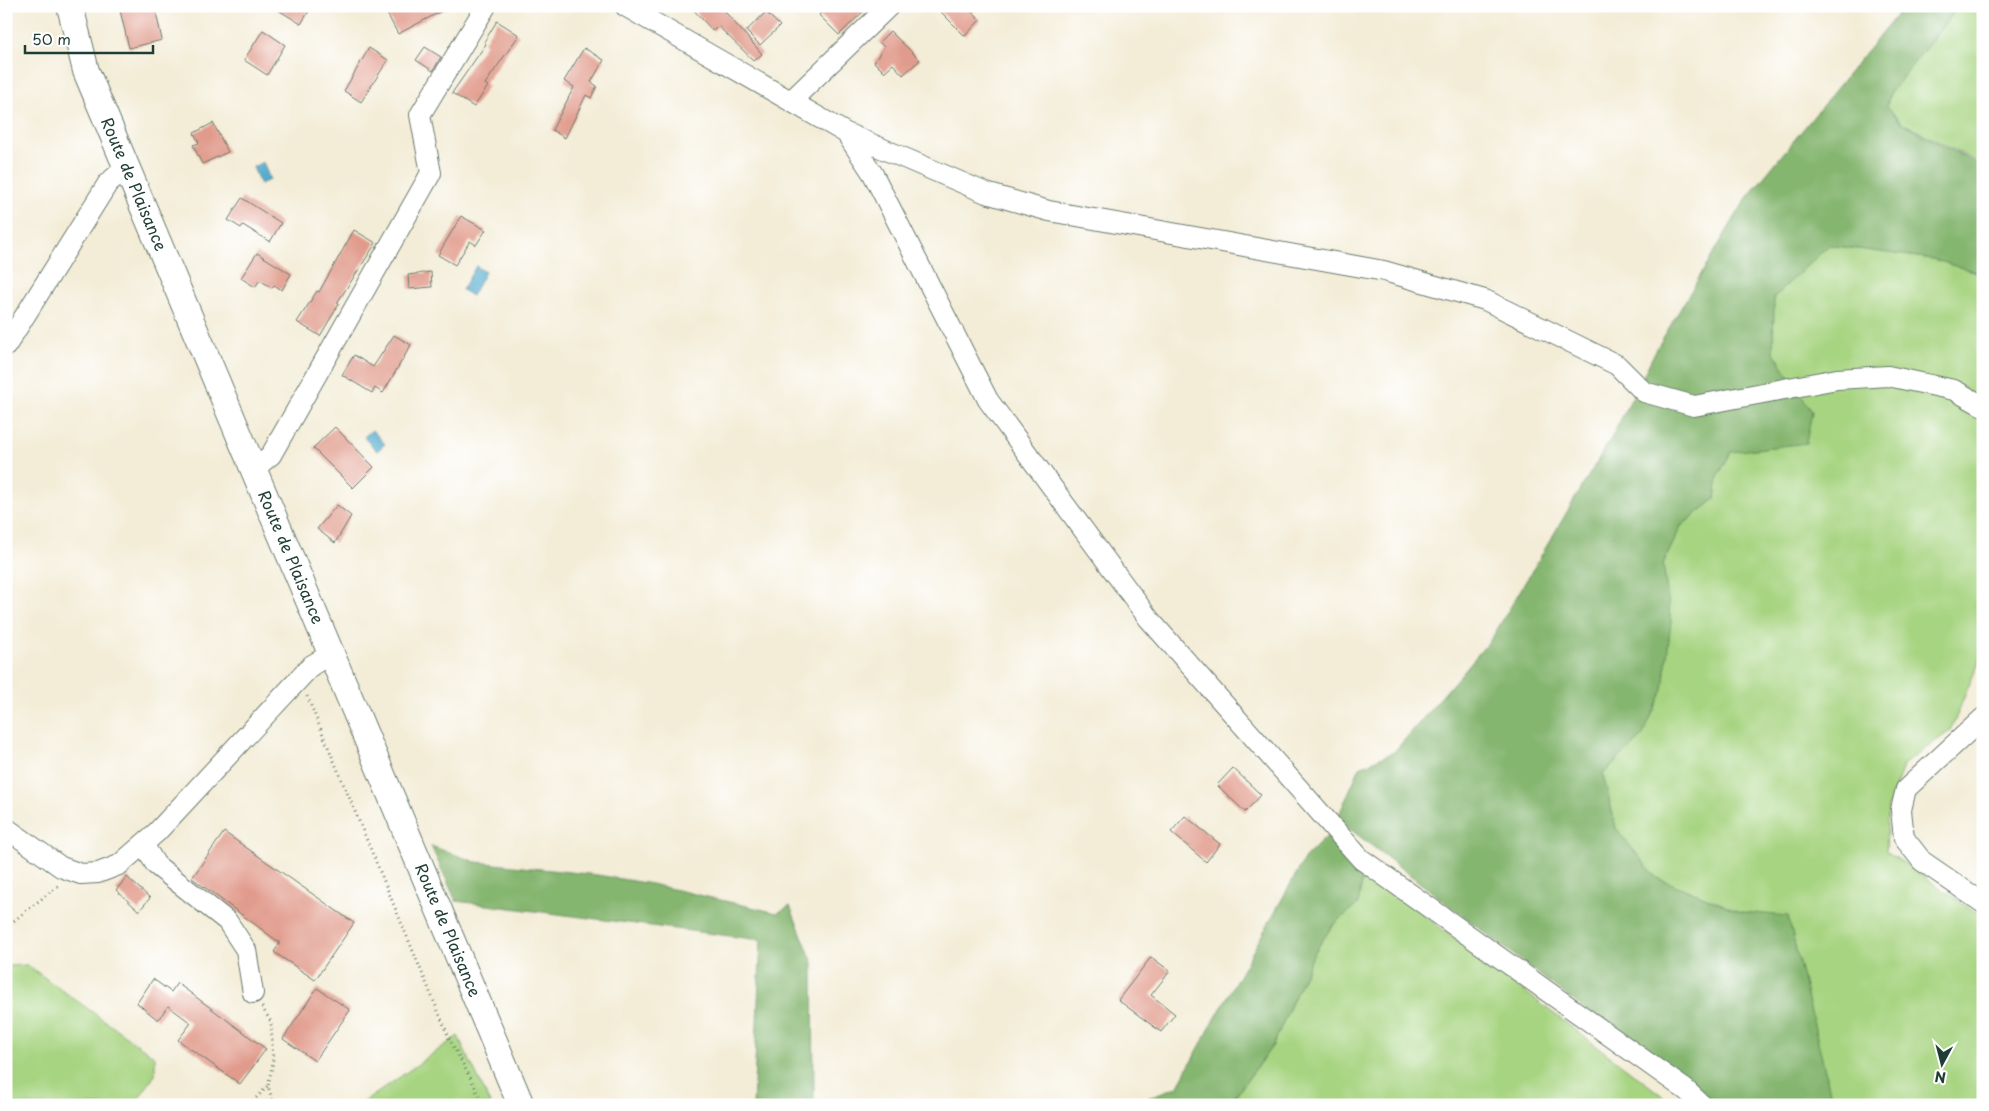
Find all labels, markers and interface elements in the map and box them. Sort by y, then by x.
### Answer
scale bar [25,22,152,54]
text: 50 m [32,27,71,50]
street label: Route de Plaisance [96,113,174,254]
street label: Route de Plaisance [253,486,331,627]
street label: Route de Plaisance [410,859,488,1000]
north arrow [1916,1038,1966,1088]
text: N [1934,1066,1947,1088]

